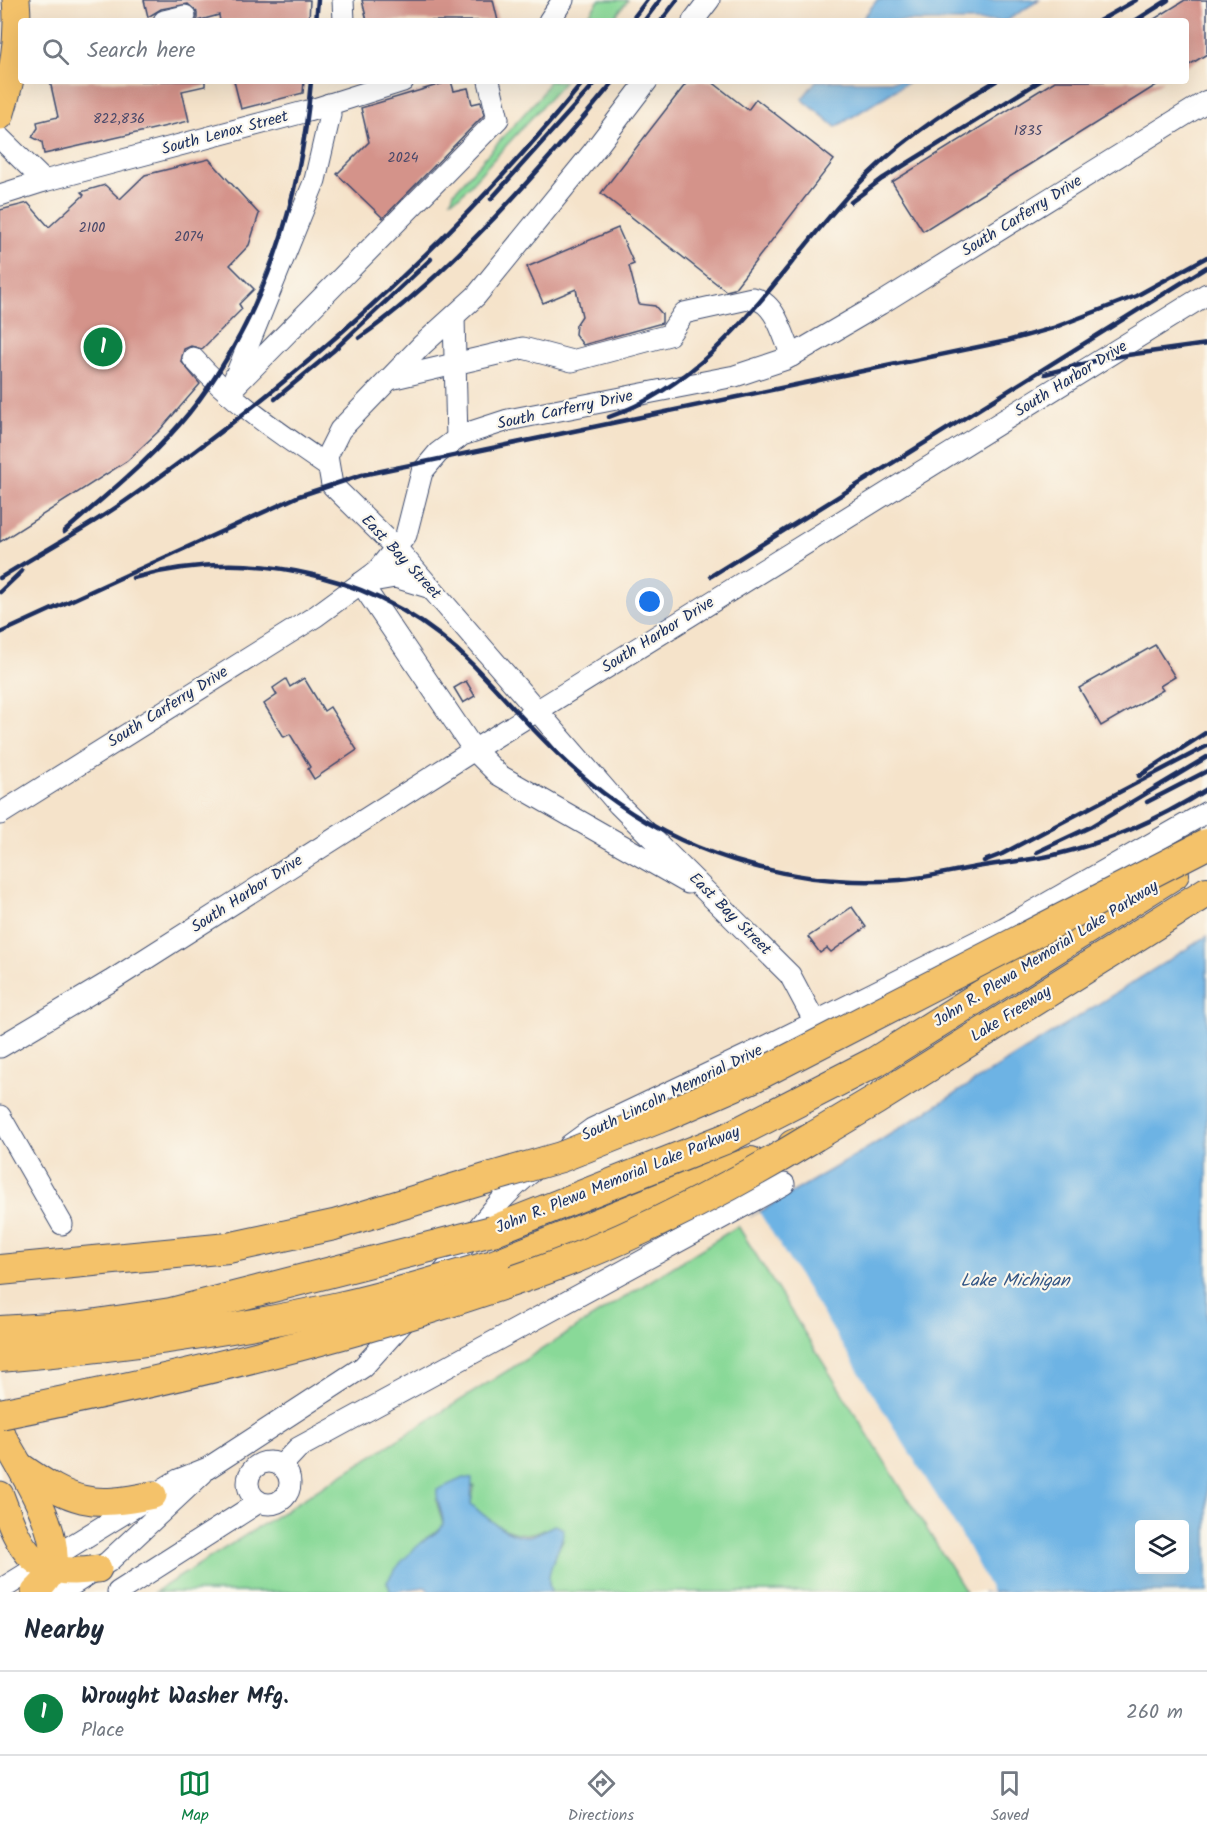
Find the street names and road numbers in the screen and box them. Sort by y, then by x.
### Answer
street label: South Lenox Street [159,104,292,162]
street label: South Carferry Drive [957,169,1087,263]
street label: South Harbor Drive [1010,334,1132,424]
street label: South Carferry Drive [495,383,635,437]
street label: East Bay Street [355,509,448,606]
street label: South Harbor Drive [597,590,719,680]
street label: South Carferry Drive [103,660,233,754]
street label: South Harbor Drive [186,848,308,940]
street label: East Bay Street [683,867,778,962]
street label: John R. Plewa Memorial Lake Parkway [929,874,1164,1034]
street label: Lake Freeway [966,979,1057,1049]
street label: South Lincoln Memorial Drive [577,1038,767,1148]
street label: John R. Plewa Memorial Lake Parkway [492,1119,744,1241]

